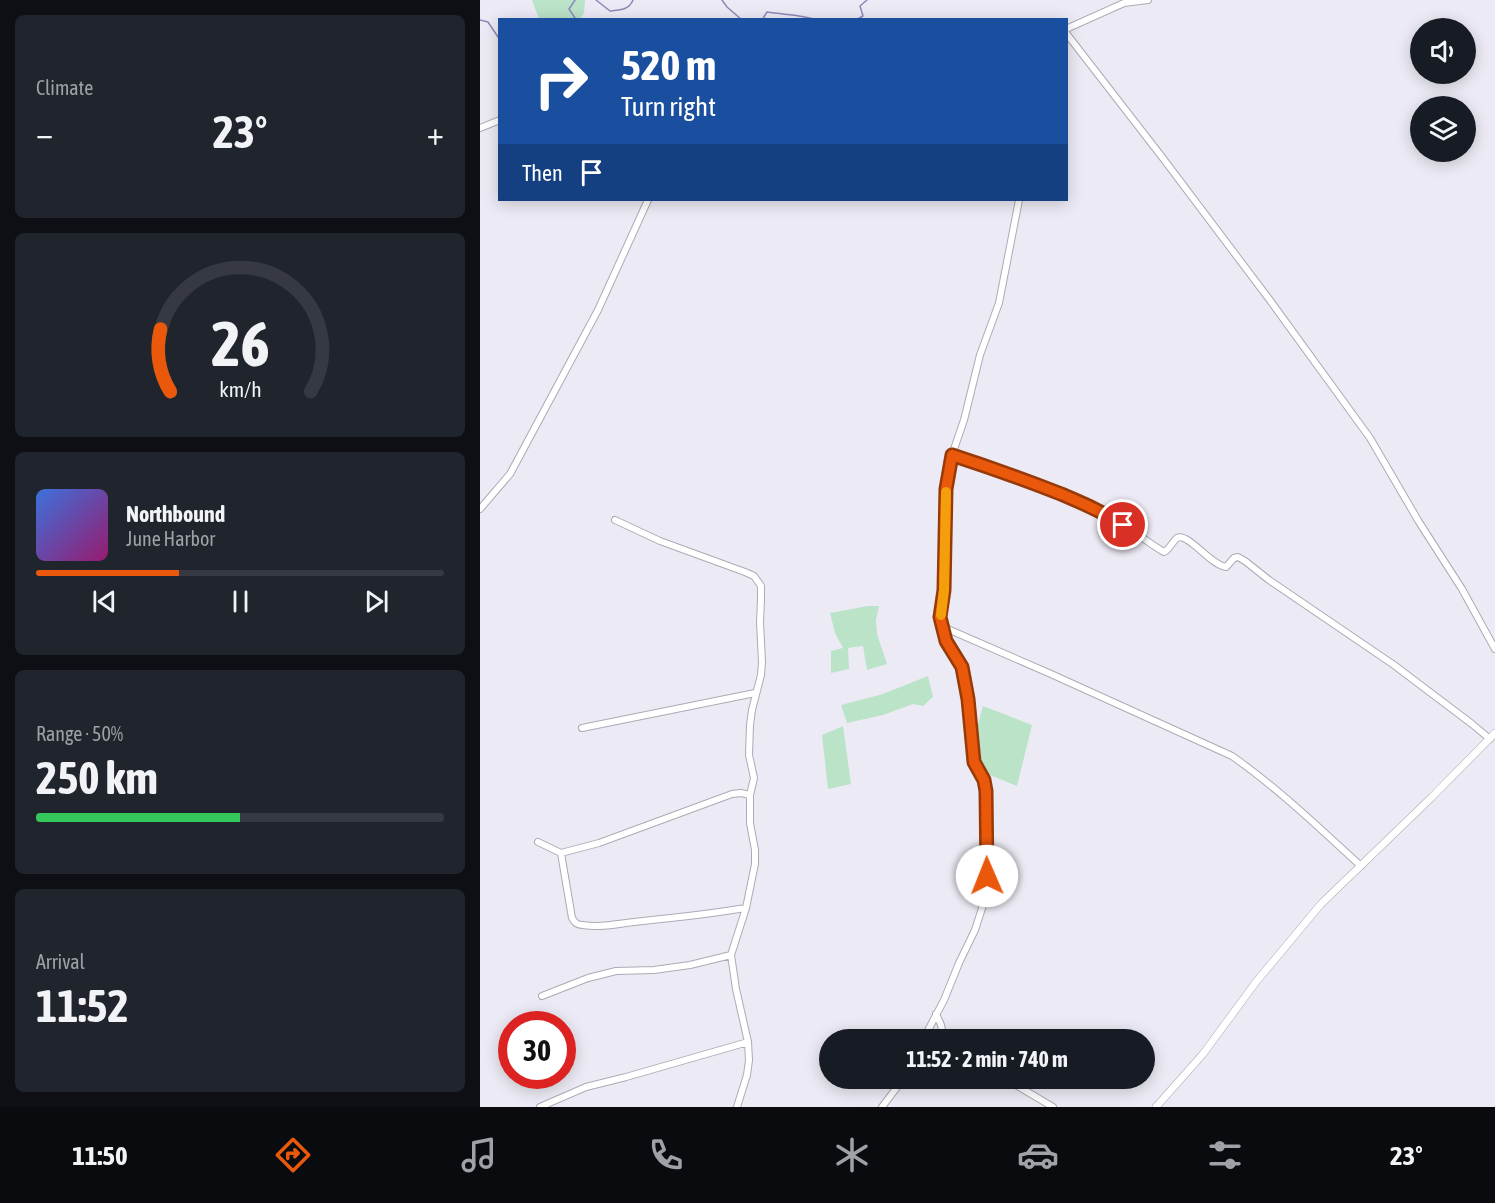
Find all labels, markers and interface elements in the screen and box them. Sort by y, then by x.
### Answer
map controls [1410,18,1476,162]
button: sound [1410,18,1476,84]
text: 520 m [621,41,716,89]
icon: right [522,42,600,120]
text: Climate [36,76,93,99]
text: Turn right [621,91,716,122]
button: layers [1410,96,1476,162]
text: 23° [213,106,267,158]
text: − [36,114,53,152]
text: + [427,114,444,152]
icon: arrive [575,156,608,189]
text: Then [522,160,563,186]
text: 26 [211,308,269,379]
text: km/h [219,378,261,403]
pin [1097,499,1148,550]
text: Northbound [126,501,225,527]
icon: arrive [1106,508,1139,541]
text: June Harbor [126,527,215,550]
icon: previous [88,585,121,618]
icon: pause [224,585,257,618]
icon: next [360,585,393,618]
text: Range · 50% [36,722,123,745]
text: 250 km [36,752,158,804]
position arrow [955,844,1019,908]
text: Arrival [36,950,85,973]
text: 11:52 [36,980,129,1032]
speed limit sign: 30 [498,1011,576,1089]
text: 11:52 · 2 min · 740 m [906,1046,1068,1072]
icon: directions [272,1134,314,1176]
icon: music [458,1134,500,1176]
icon: phone [645,1134,687,1176]
icon: climate [831,1134,873,1176]
icon: car [1017,1134,1059,1176]
icon: filters [1204,1134,1246,1176]
text: 11:50 [72,1140,128,1171]
text: 23° [1390,1140,1423,1171]

